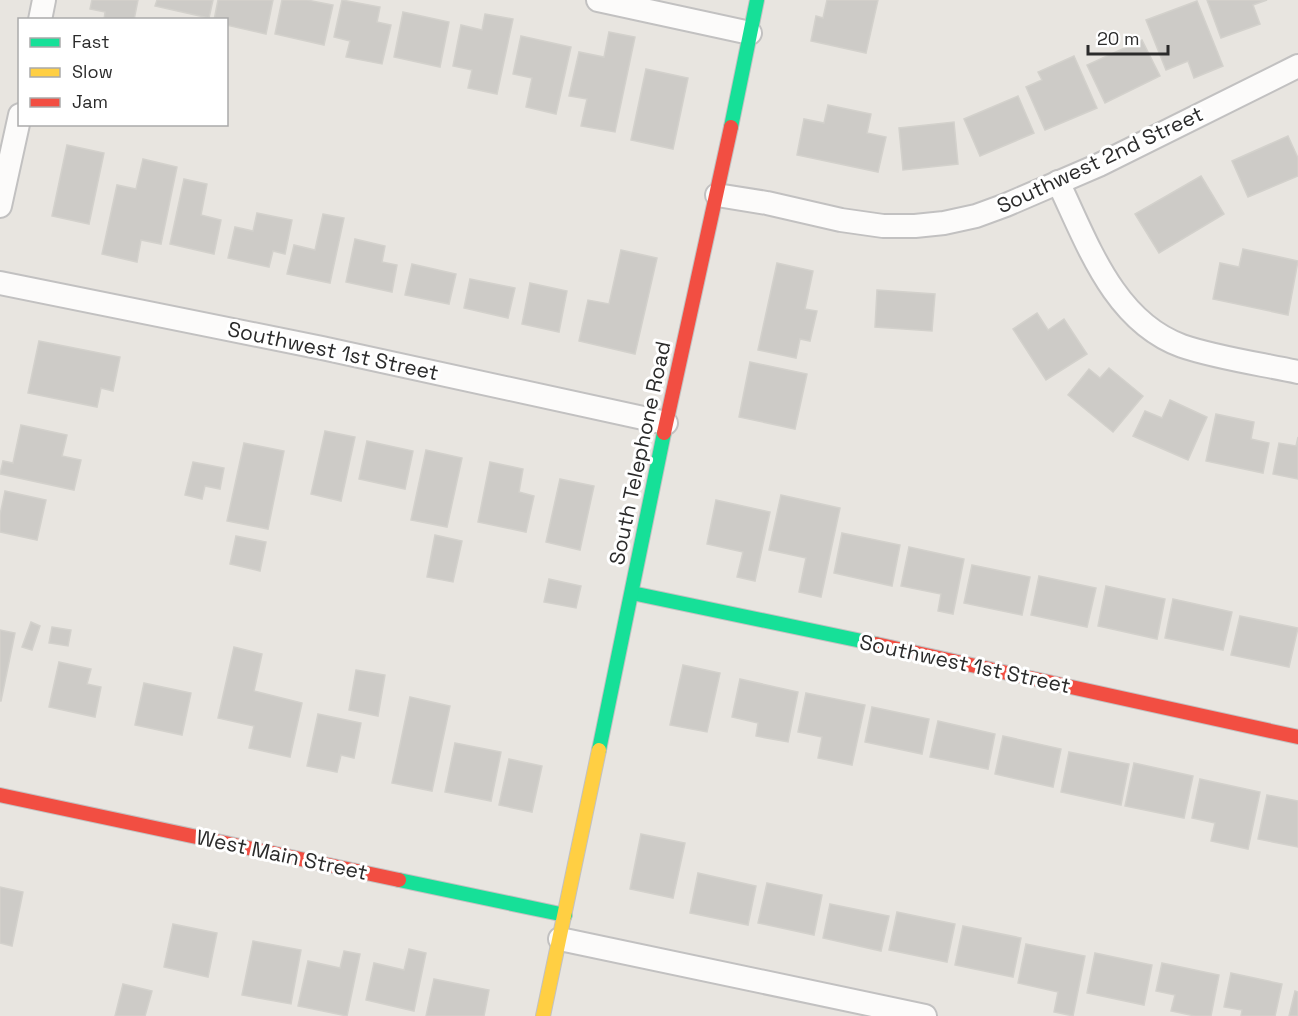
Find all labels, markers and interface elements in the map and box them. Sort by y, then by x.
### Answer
legend [18,18,228,126]
scale bar [1088,18,1168,56]
text: 20 m [1097,27,1140,50]
text: Fast [72,30,109,53]
text: Slow [72,60,113,83]
text: Jam [72,90,108,113]
street label: Southwest 2nd Street [992,100,1207,219]
street label: Southwest 1st Street [225,315,441,386]
street label: South Telephone Road [603,339,676,567]
street label: Southwest 1st Street [857,628,1073,699]
street label: West Main Street [194,823,370,886]

